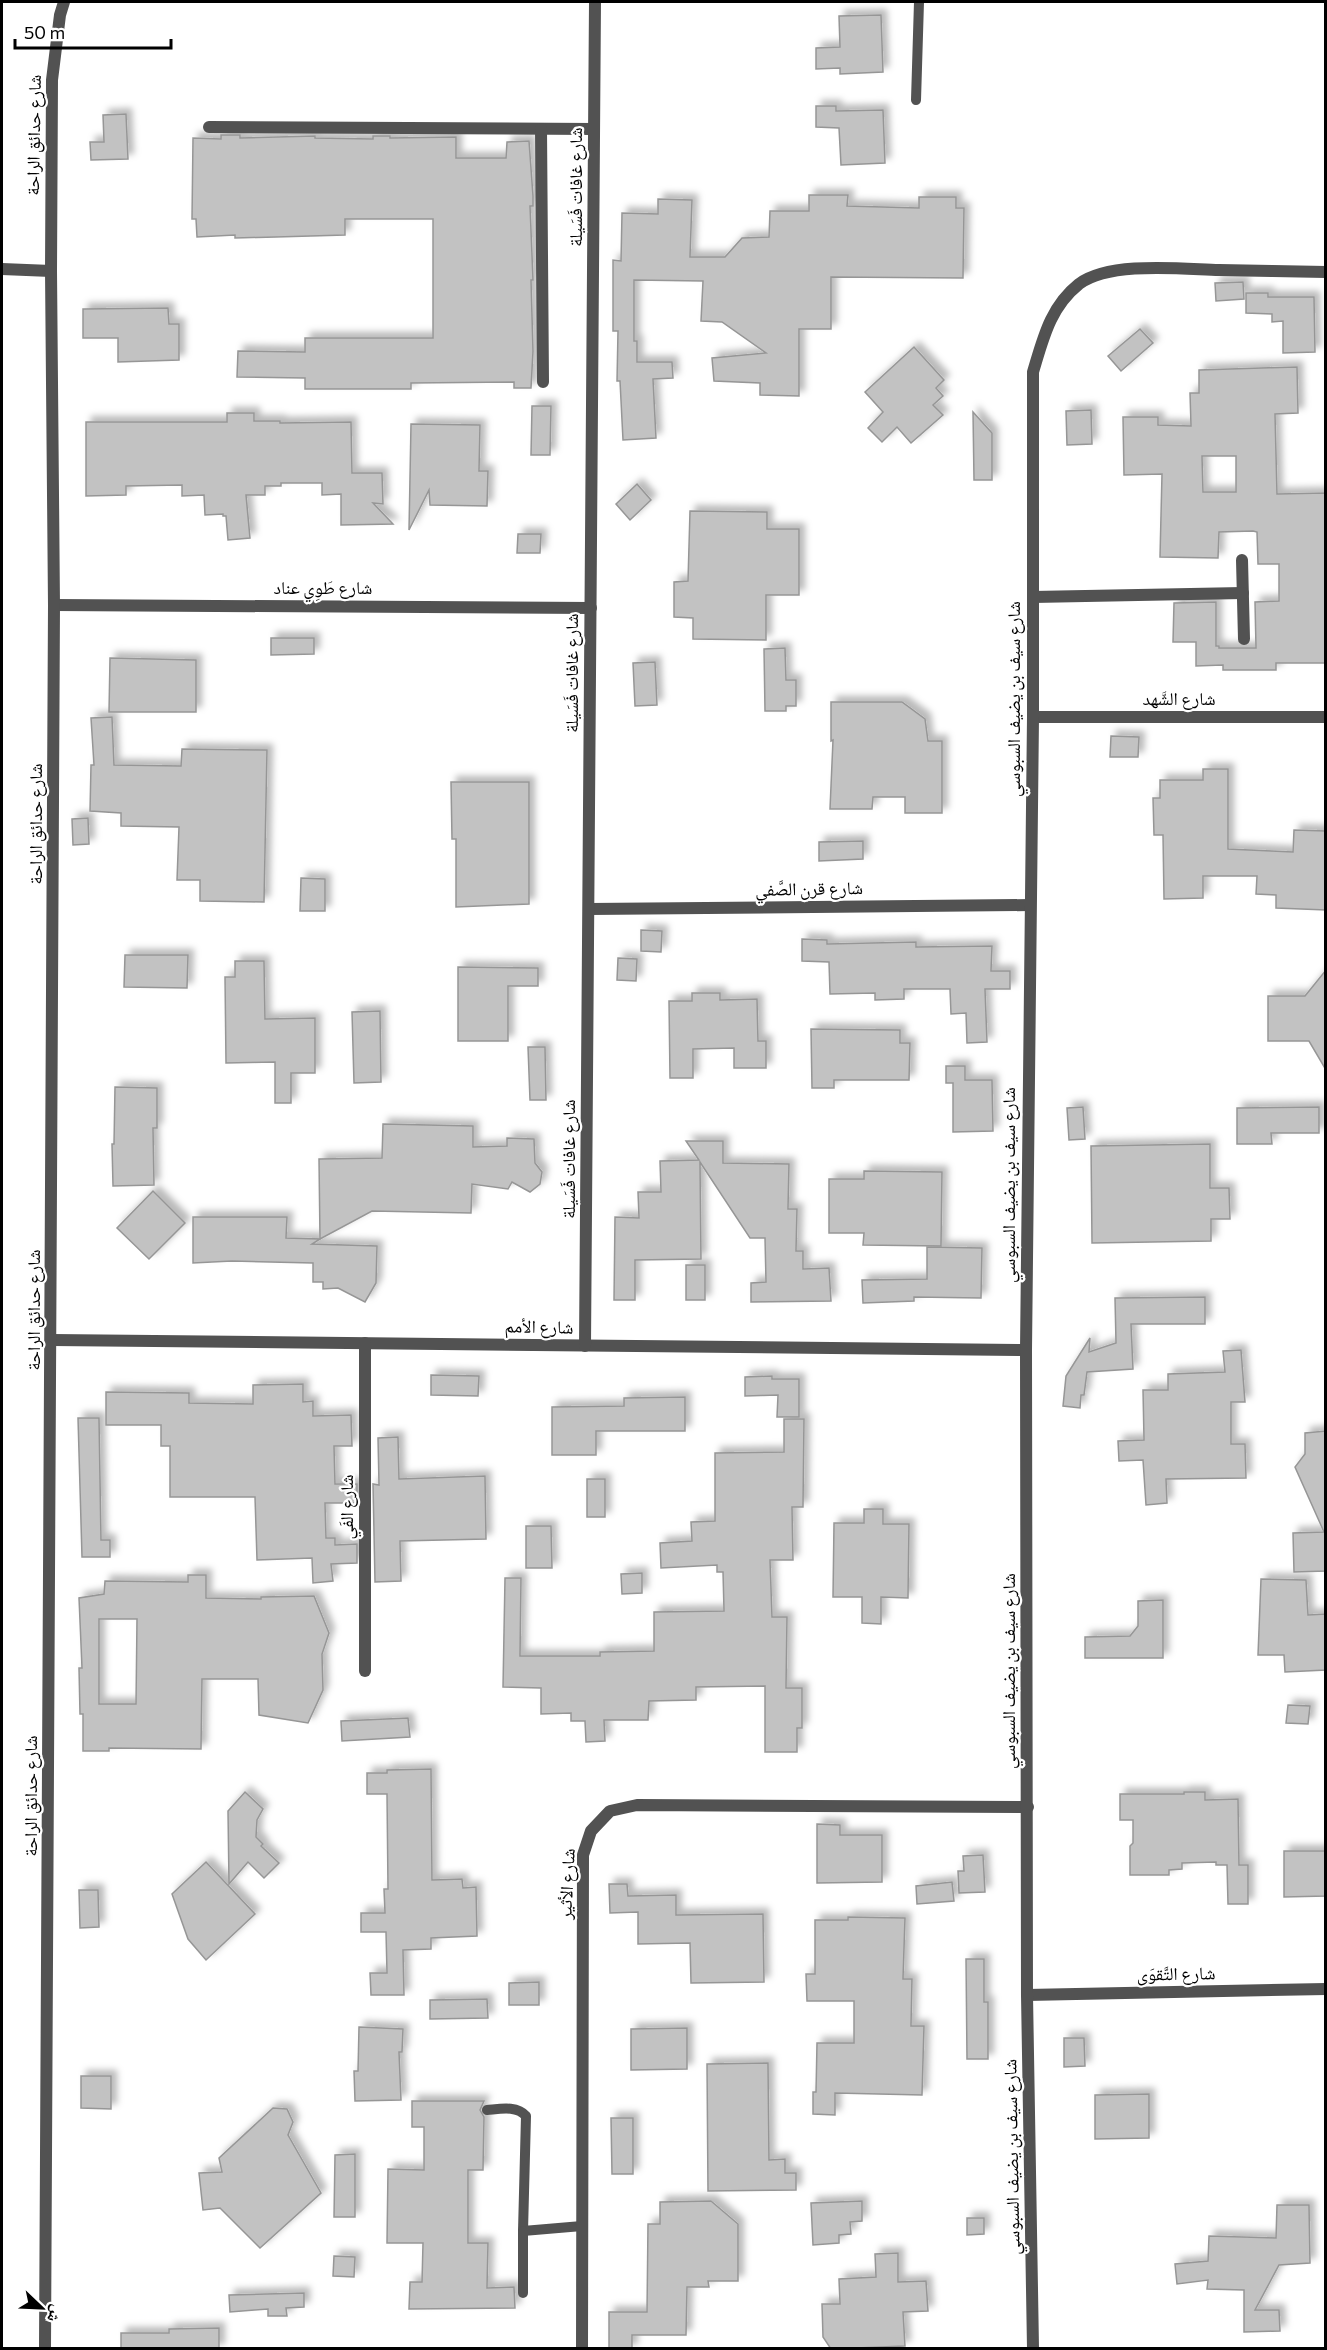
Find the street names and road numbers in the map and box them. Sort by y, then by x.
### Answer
street label: شارع حدائق الراحة [21,74,46,196]
street label: شارع غافات فَسَيلة [564,127,587,247]
street label: شارع طَوِي عناد [274,576,372,603]
street label: شارع سيف بن يضيف السبوسي [1002,601,1029,797]
street label: شارع غافات فَسَيلة [560,613,583,733]
street label: شارع الشَّهد [1142,687,1216,710]
street label: شارع حدائق الراحة [24,763,47,885]
street label: شارع قرن الصَّفي [755,876,863,905]
street label: شارع سيف بن يضيف السبوسي [997,1087,1024,1283]
street label: شارع غافات فَسَيلة [557,1099,580,1219]
street label: شارع حدائق الراحة [22,1249,45,1371]
street label: شارع الأمم [504,1314,574,1340]
street label: شارع الفَي [335,1474,362,1540]
street label: شارع سيف بن يضيف السبوسي [997,1573,1024,1769]
street label: شارع حدائق الراحة [19,1735,42,1857]
street label: شارع الأثير [553,1848,580,1921]
street label: شارع التَّقوَى [1136,1961,1216,1986]
street label: شارع سيف بن يضيف السبوسي [998,2059,1028,2255]

